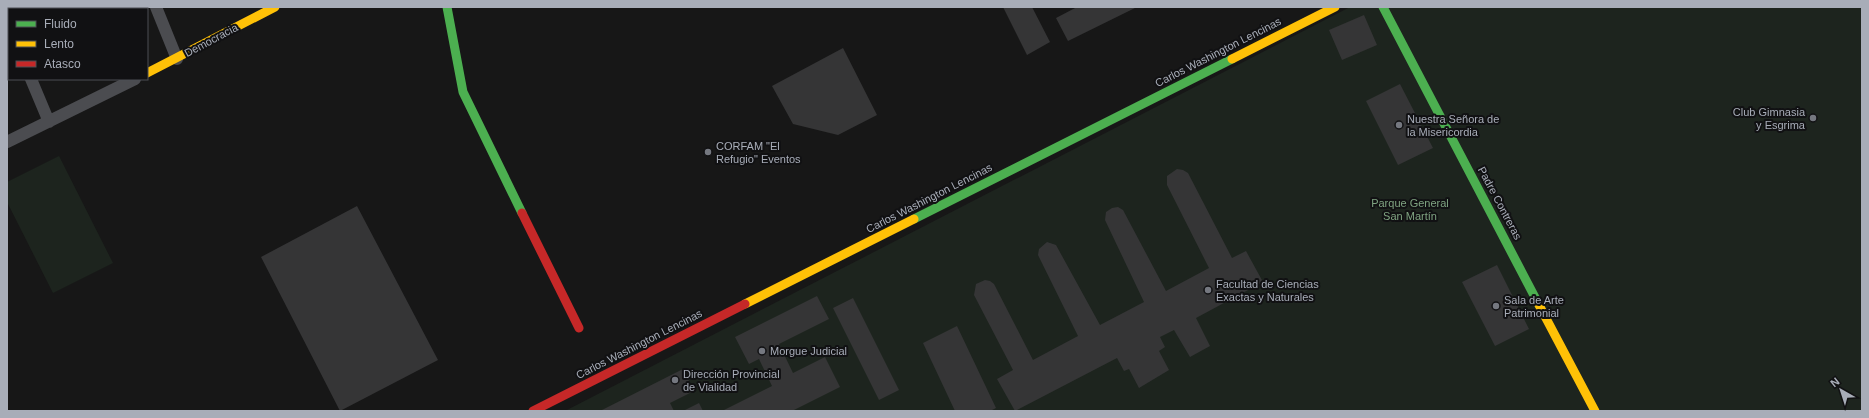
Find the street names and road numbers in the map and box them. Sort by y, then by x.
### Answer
street label: Carlos Washington Lencinas [1153,15,1283,89]
street label: Democracia [182,21,241,59]
street label: Carlos Washington Lencinas [864,161,994,235]
street label: Padre Contreras [1476,165,1524,242]
street label: Carlos Washington Lencinas [574,307,704,381]

